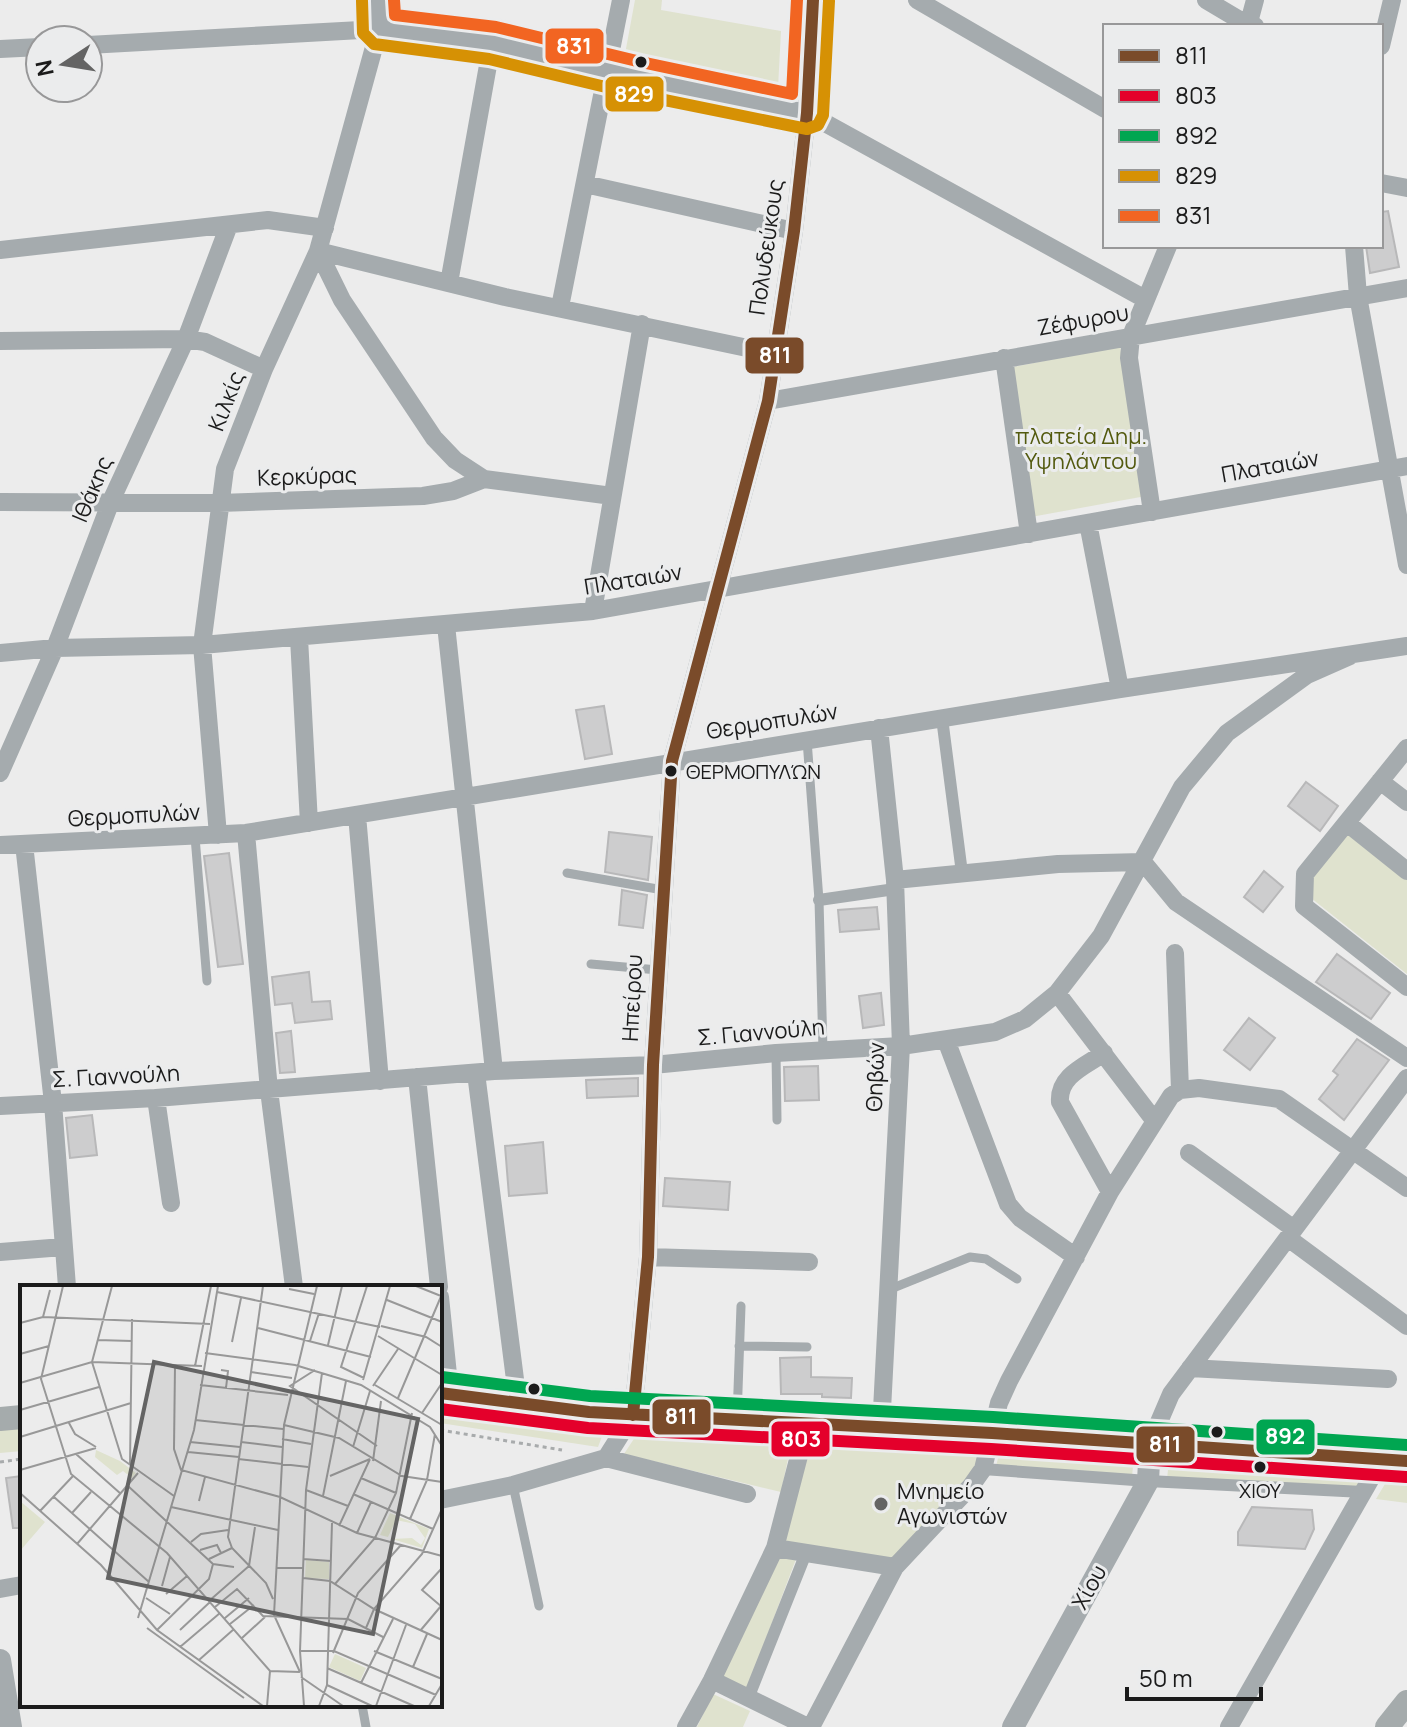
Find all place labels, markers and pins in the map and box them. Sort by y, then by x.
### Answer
unlabelled marker [633,54,649,70]
place label: ΘΕΡΜΟΠΥΛΏΝ [686,758,821,785]
marker: ΘΕΡΜΟΠΥΛΏΝ [663,763,679,779]
unlabelled marker [526,1381,542,1397]
unlabelled marker [1209,1424,1225,1440]
marker: ΧΙΟΥ [1252,1459,1268,1475]
place label: Μνημείο Αγωνιστών [897,1476,1007,1531]
place label: ΧΙΟΥ [1239,1477,1282,1504]
marker: Μνημείο Αγωνιστών [872,1495,890,1513]

